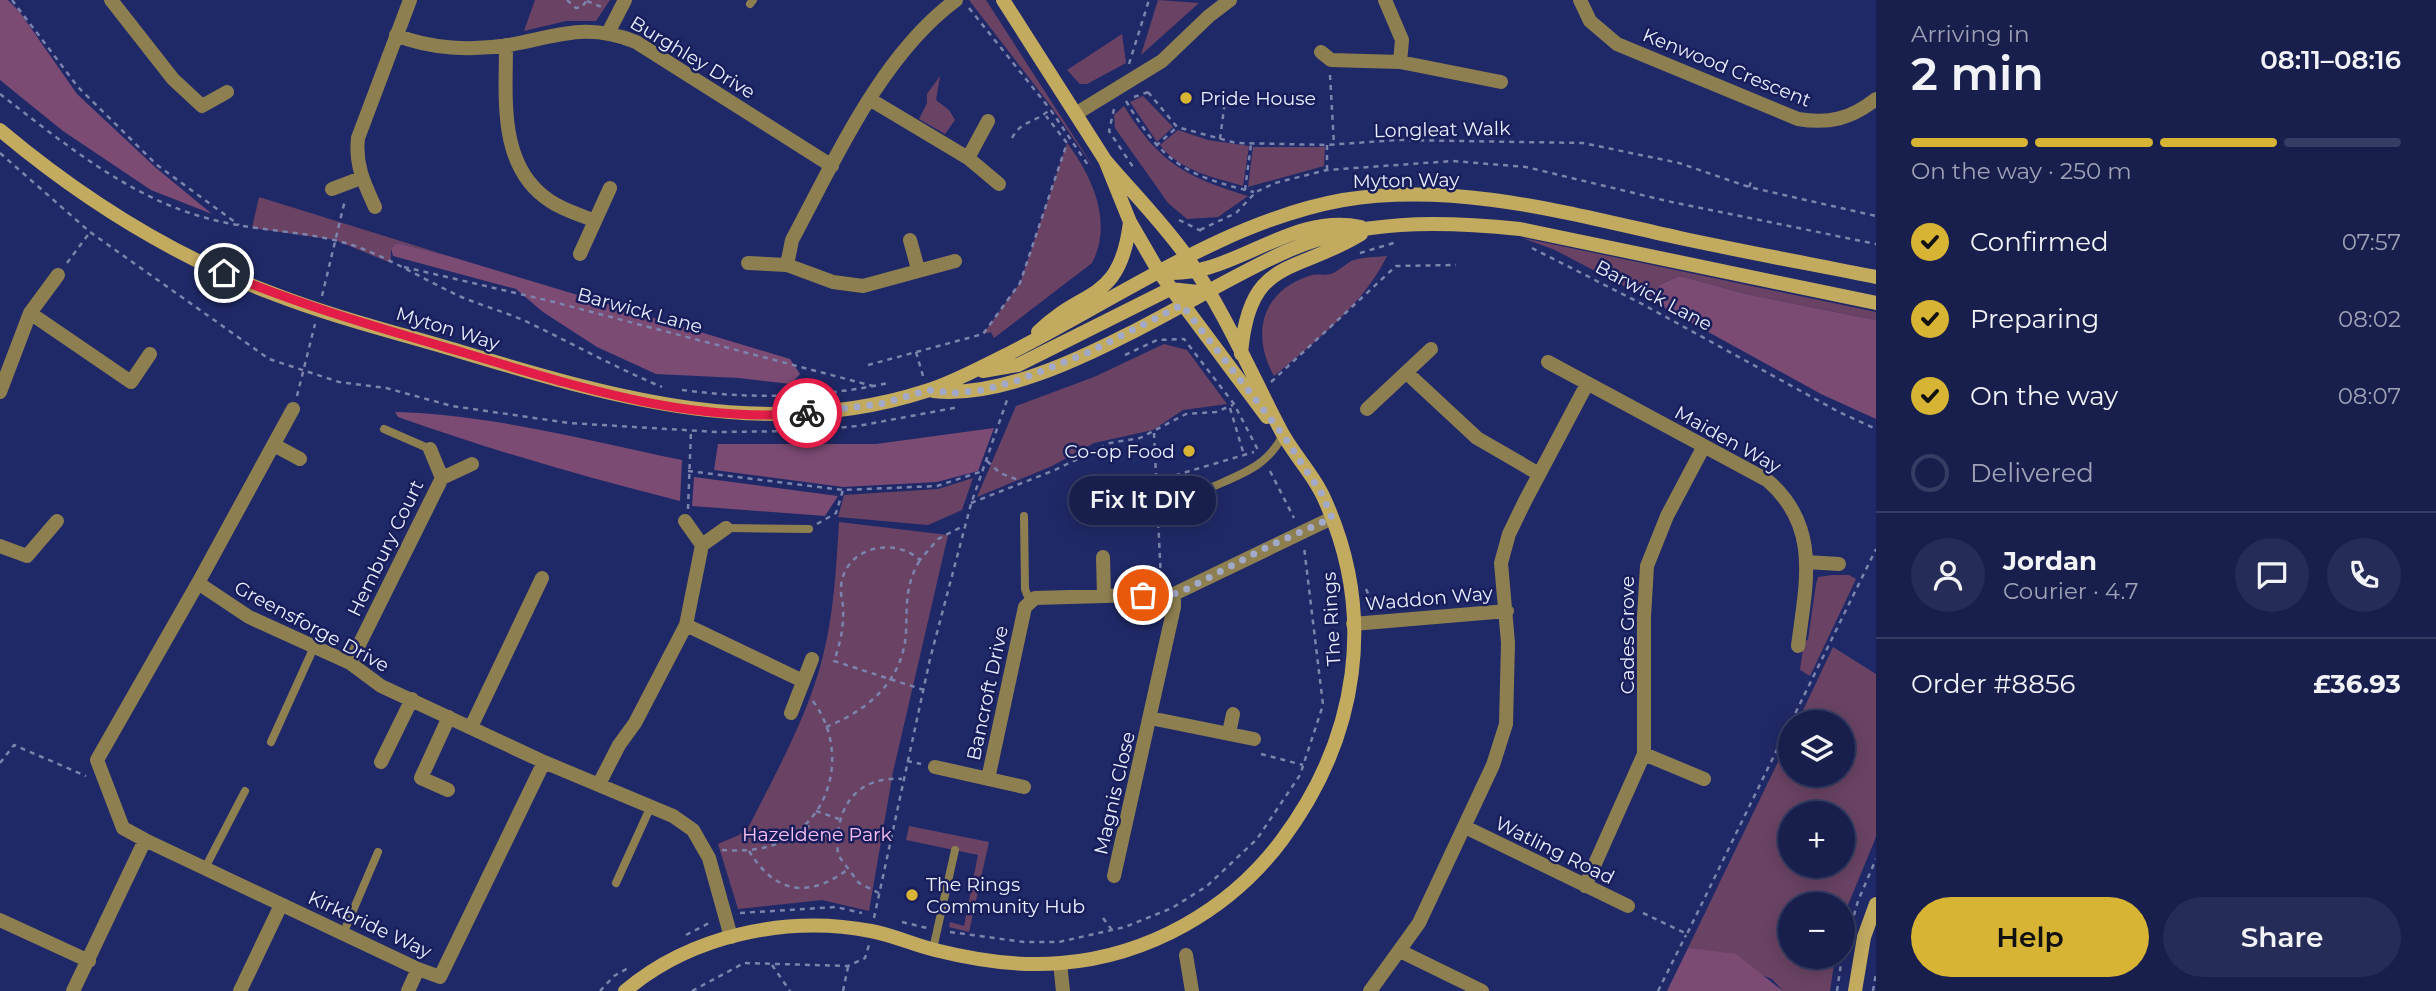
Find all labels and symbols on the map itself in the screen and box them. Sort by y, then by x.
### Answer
street label: Burghley Drive [626,11,759,104]
street label: Kenwood Crescent [1639,23,1815,112]
place label: Pride House [1200,87,1316,110]
marker: Pride House [1178,90,1194,106]
street label: Longleat Walk [1373,117,1511,142]
street label: Myton Way [1352,168,1460,193]
pin [194,243,254,303]
street label: Barwick Lane [1591,255,1716,336]
street label: Barwick Lane [575,283,705,338]
street label: Myton Way [393,302,503,355]
courier [772,378,842,448]
street label: Maiden Way [1671,401,1785,478]
place label: Co-op Food [1064,440,1175,463]
marker: Co-op Food [1181,443,1197,459]
street label: Hembury Court [342,476,429,620]
callout: Fix It DIY [1070,476,1216,525]
pin [1113,565,1173,625]
street label: The Rings [1318,571,1345,667]
street label: Greensforge Drive [230,576,393,677]
street label: Cades Grove [1616,576,1639,694]
street label: Waddon Way [1364,581,1494,616]
street label: Bancroft Drive [962,624,1013,763]
street label: Magnis Close [1089,729,1140,857]
street label: Watling Road [1491,812,1618,889]
park label: Hazeldene Park [742,823,893,846]
place label: The Rings Community Hub [926,873,1085,918]
street label: Kirkbride Way [304,886,436,963]
marker: The Rings Community Hub [904,887,920,903]

